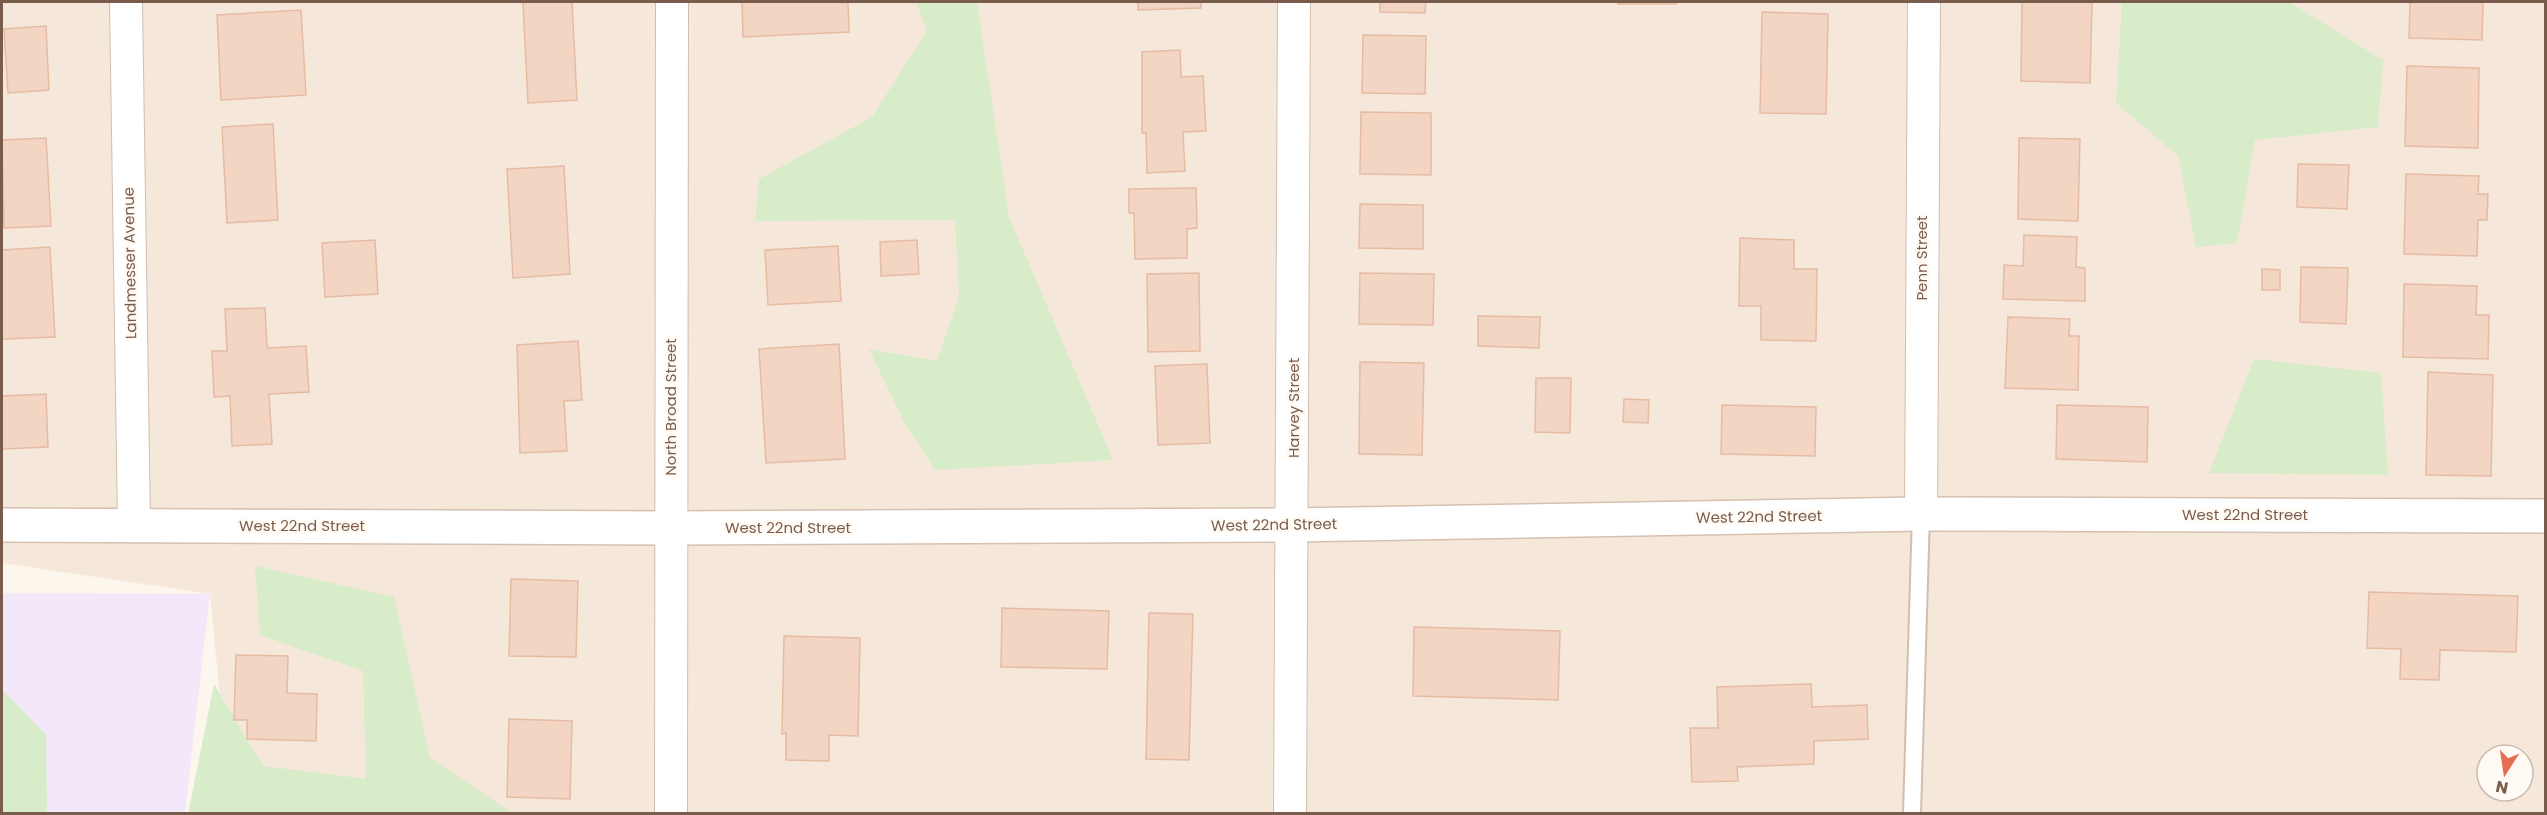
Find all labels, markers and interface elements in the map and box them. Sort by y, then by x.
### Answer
street label: Landmesser Avenue [118,187,141,339]
street label: Penn Street [1911,215,1932,301]
street label: North Broad Street [660,338,681,476]
street label: Harvey Street [1283,358,1304,458]
street label: West 22nd Street [2182,504,2308,525]
street label: West 22nd Street [1696,505,1822,528]
street label: West 22nd Street [1211,513,1337,536]
street label: West 22nd Street [239,515,365,536]
street label: West 22nd Street [725,517,851,538]
north arrow [2475,743,2535,803]
text: N [2494,775,2510,800]

